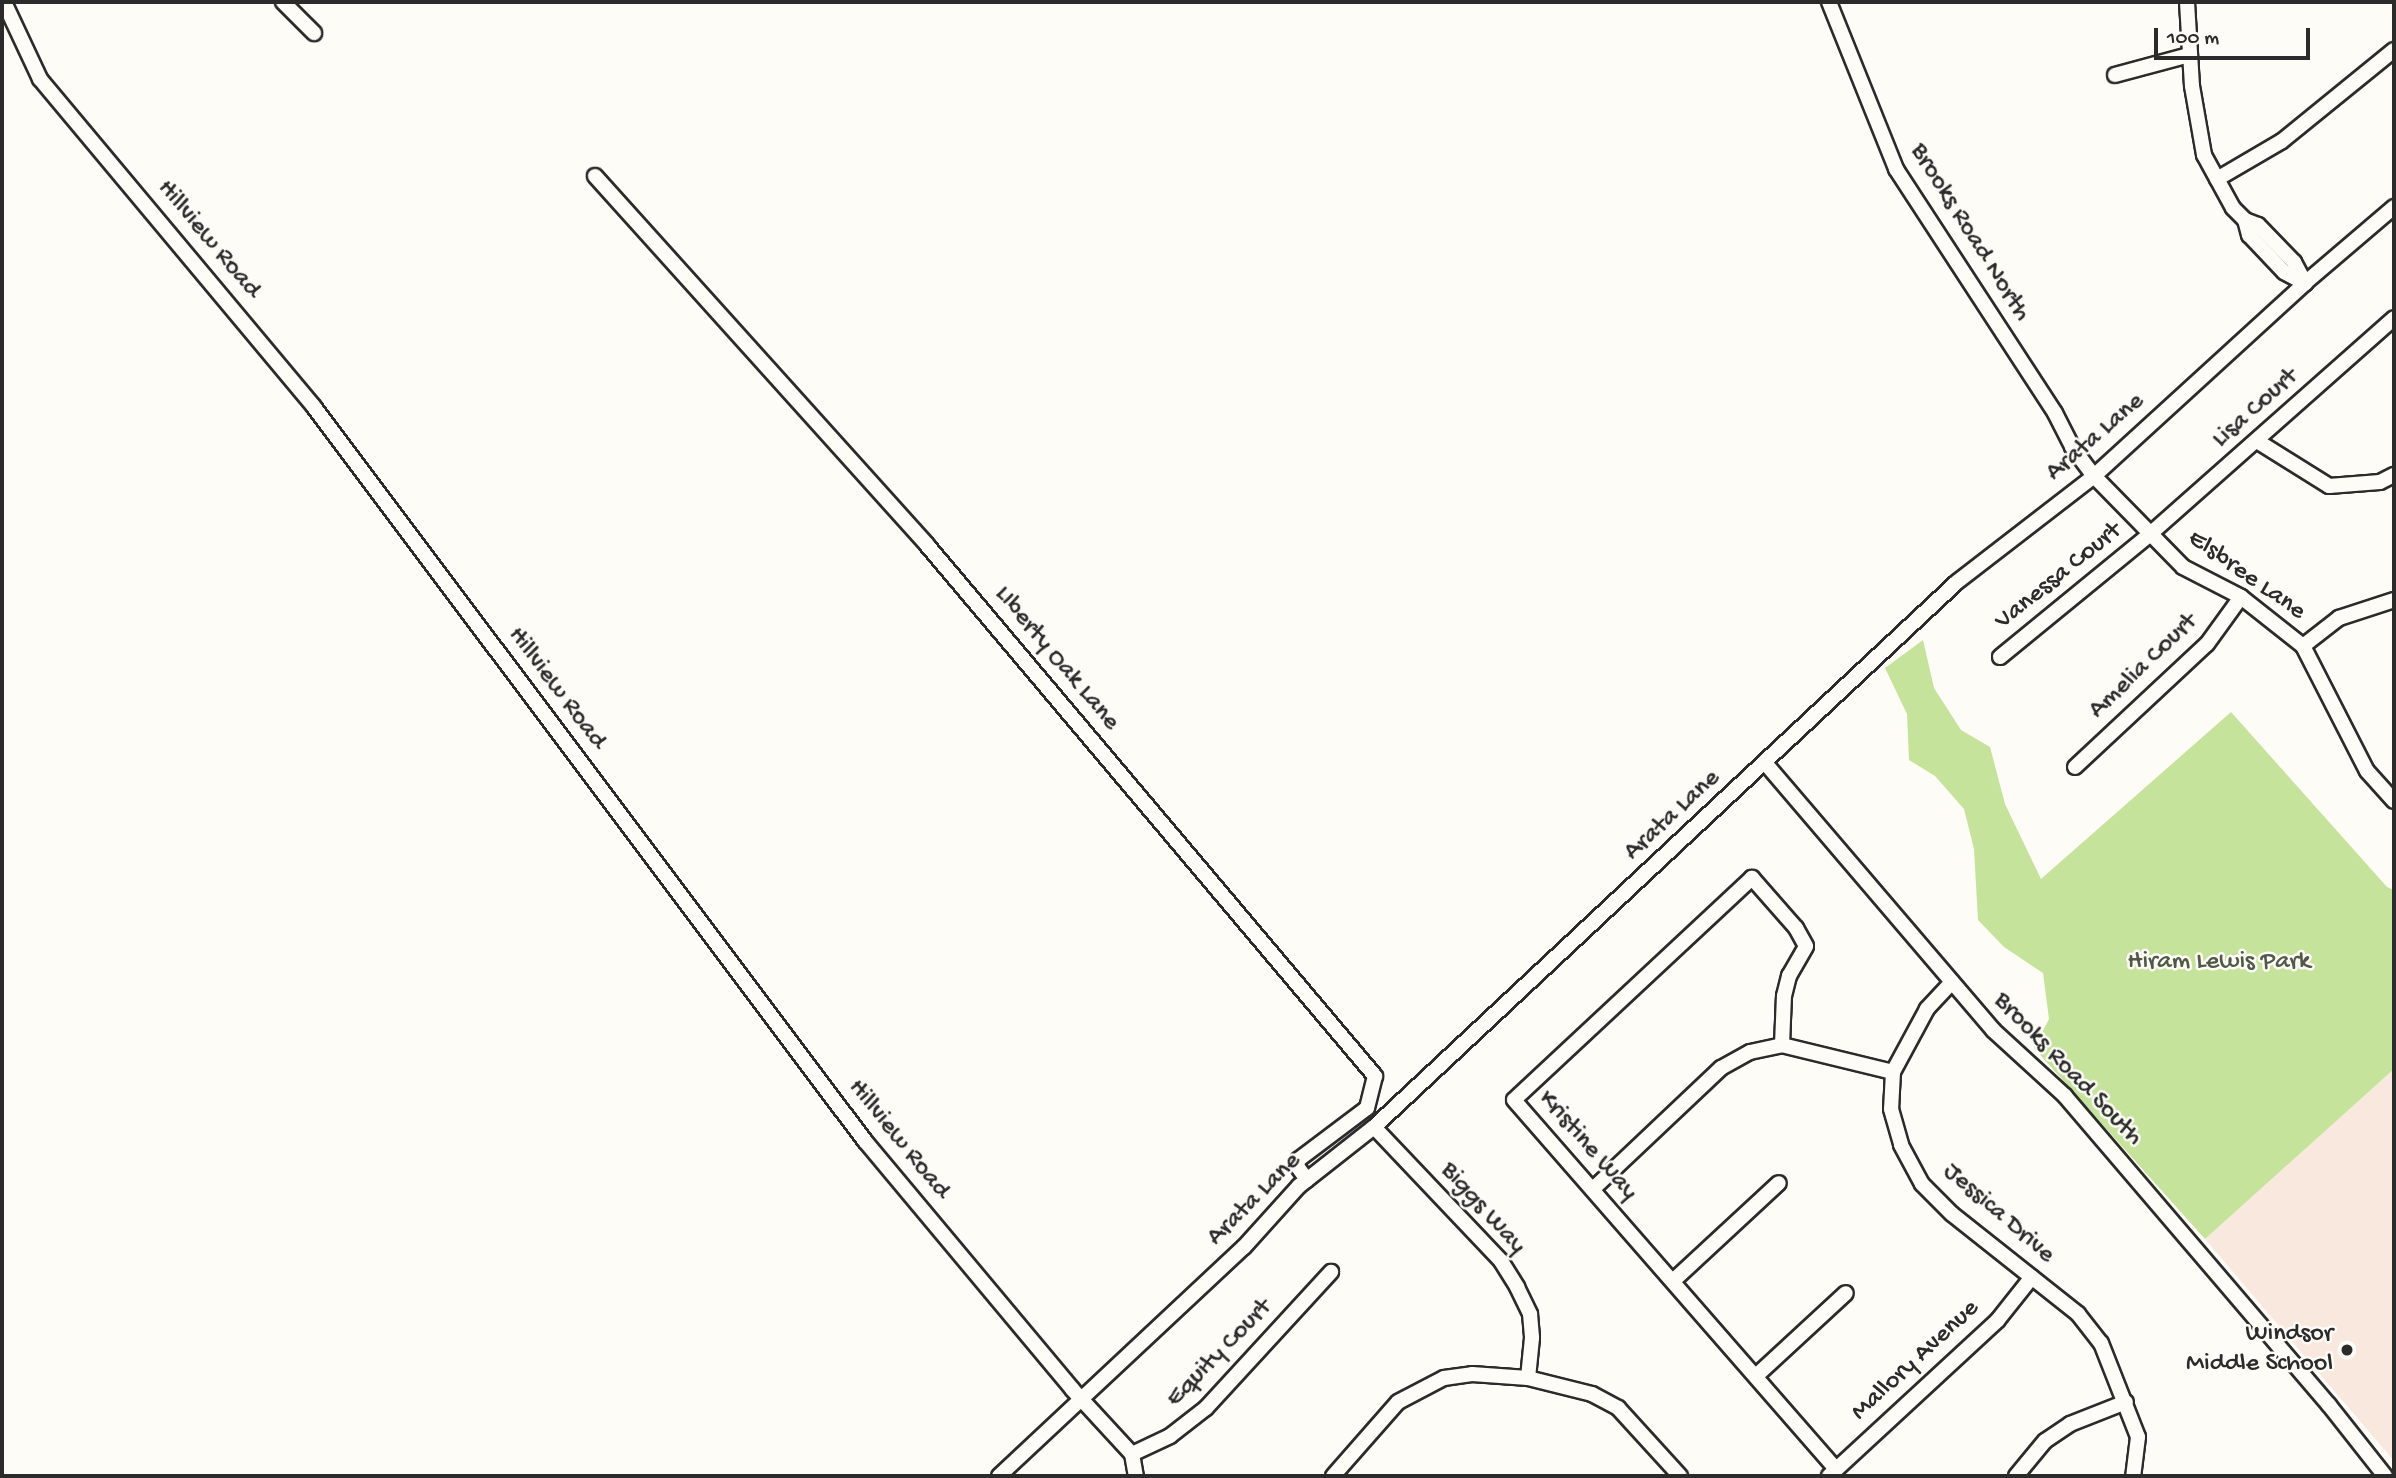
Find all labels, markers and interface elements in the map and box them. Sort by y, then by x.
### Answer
scale bar [2158,14,2314,58]
text: 100 m [2167,27,2219,52]
street label: Brooks Road North [1902,138,2036,328]
street label: Hillview Road [149,174,267,306]
street label: Lisa Court [2207,362,2305,456]
street label: Arata Lane [2041,387,2151,489]
street label: Vanessa Court [1989,516,2129,638]
street label: Elsbree Lane [2181,524,2311,628]
street label: LIberty Oak Lane [986,580,1126,738]
street label: Amelia Court [2083,608,2205,726]
street label: Hillview Road [500,621,612,757]
street label: Arata Lane [1619,764,1727,868]
park label: Hiram Lewis Park [2128,947,2310,979]
street label: Brooks Road South [1986,986,2148,1154]
street label: Hillview Road [840,1074,956,1206]
street label: Kristine Way [1531,1084,1643,1208]
street label: Arata Lane [1202,1147,1308,1253]
street label: Biggs Way [1432,1156,1532,1262]
street label: Jessica Drive [1936,1157,2060,1271]
street label: Equity Court [1161,1293,1279,1415]
street label: Mallory Avenue [1845,1294,1987,1428]
place label: Windsor Middle School [2186,1319,2333,1380]
marker: Windsor Middle School [2339,1342,2355,1358]

